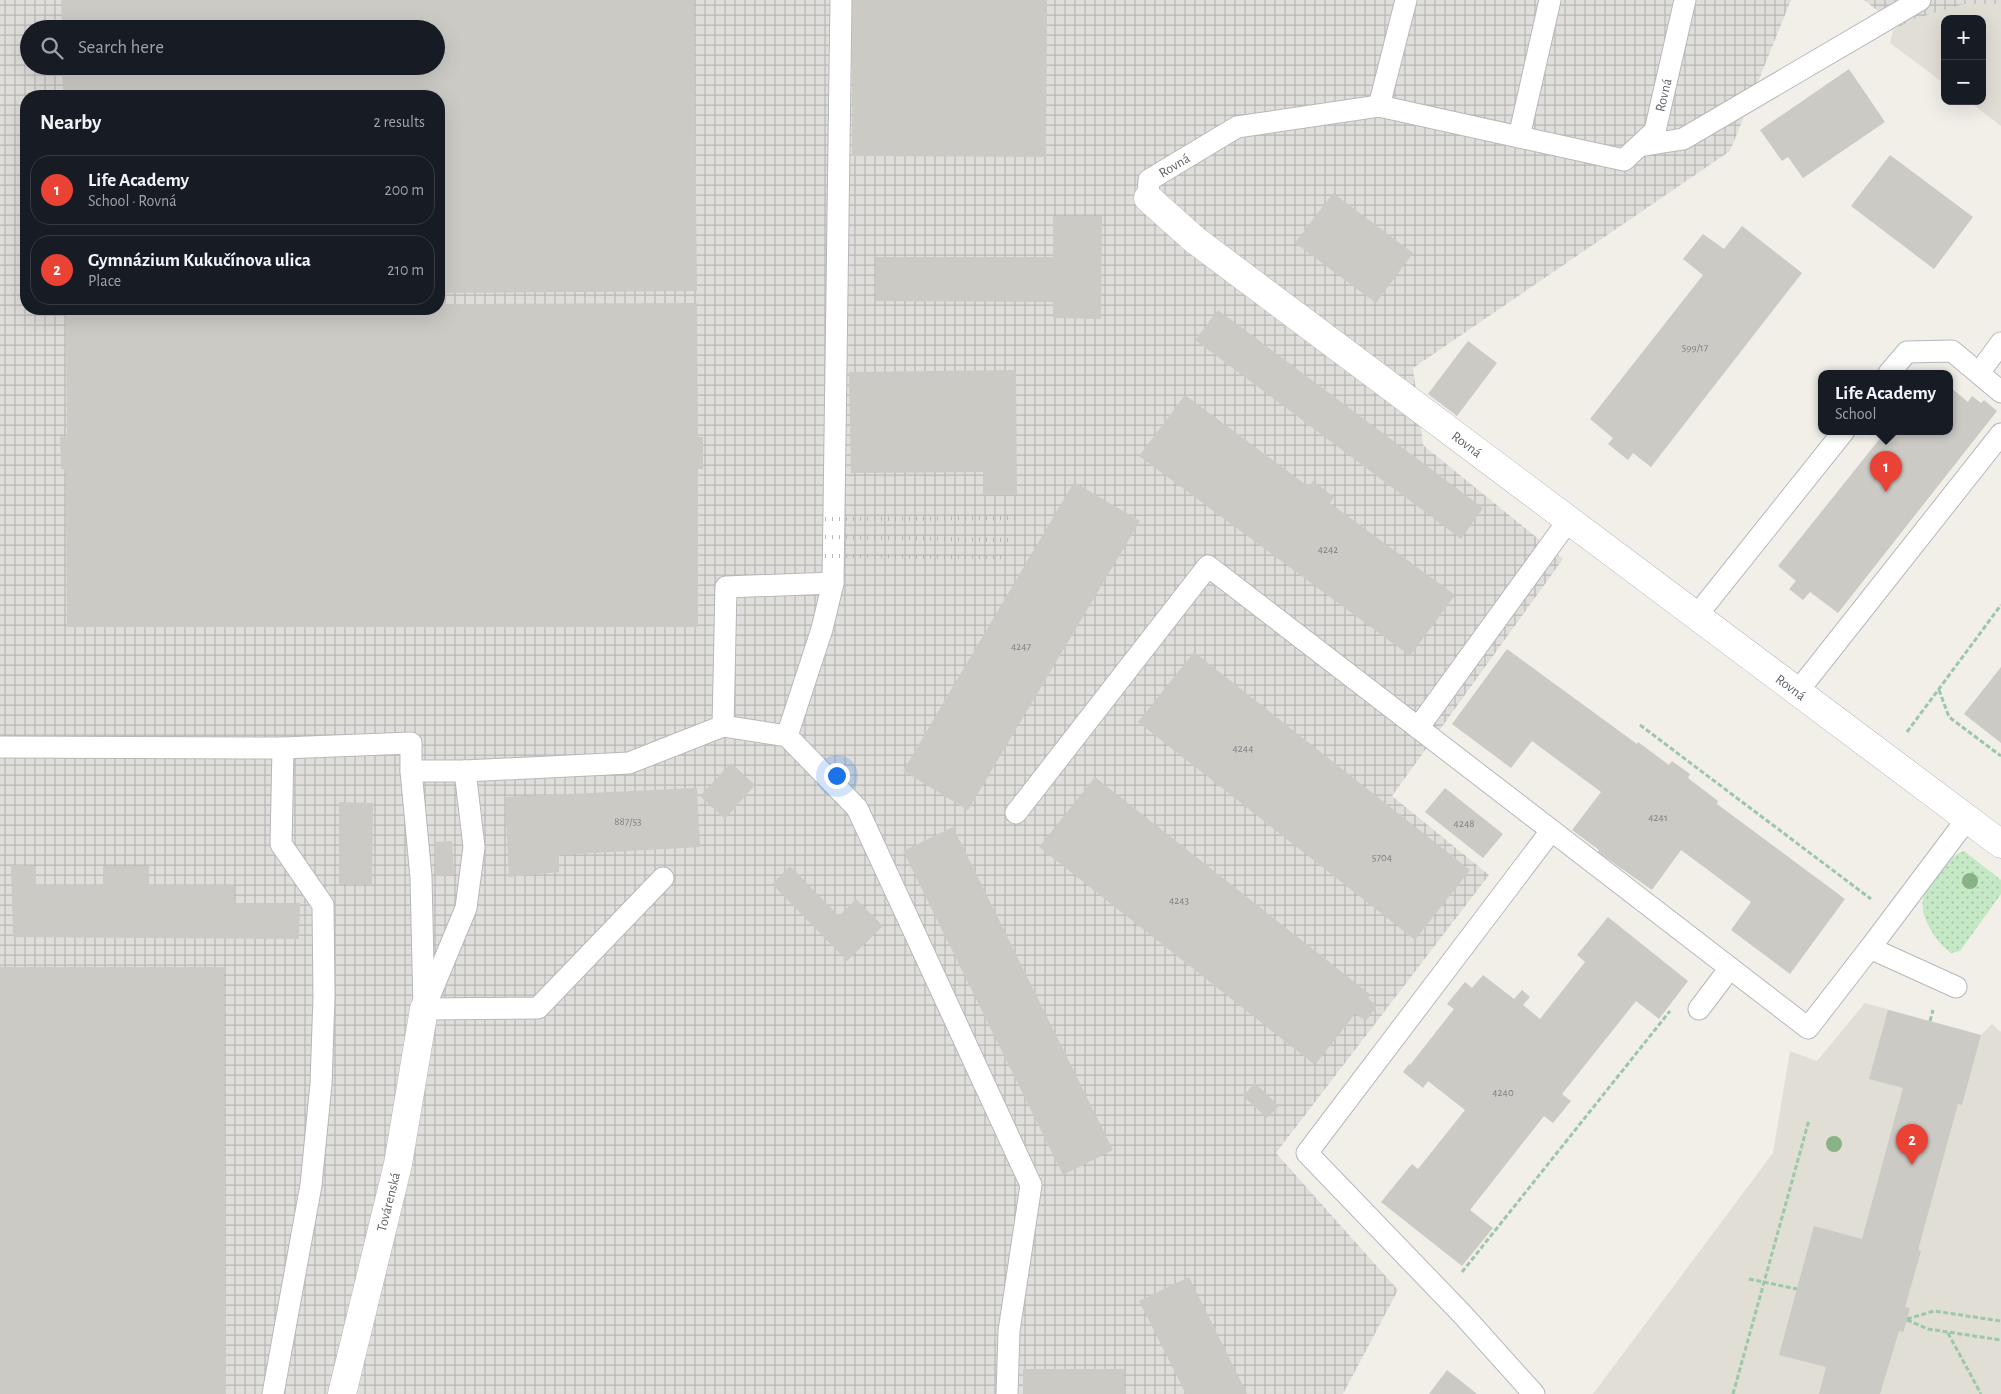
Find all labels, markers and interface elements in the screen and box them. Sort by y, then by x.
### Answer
map controls [1941,15,1986,105]
button: + [1941,15,1986,60]
search box [20,20,445,75]
icon: search [38,34,66,62]
text: Search here [78,38,164,57]
button: − [1941,60,1986,105]
street label: Rovná [1653,77,1675,113]
text: Nearby [40,112,101,133]
text: 2 results [373,114,425,130]
street label: Rovná [1157,151,1193,181]
text: Life Academy [88,171,189,190]
text: 1 [54,182,60,198]
text: 200 m [384,182,424,198]
text: School · Rovná [88,193,177,209]
text: Gymnázium Kukučínova ulica [88,251,311,270]
text: 2 [53,262,61,278]
text: 210 m [387,262,424,278]
text: Place [88,273,121,289]
house number: 599/17 [1682,342,1709,353]
popup [1818,370,1953,435]
text: Life Academy [1835,384,1936,403]
text: School [1835,406,1876,422]
street label: Rovná [1449,429,1484,461]
pin: 1 [1870,451,1902,492]
house number: 4242 [1318,544,1338,555]
house number: 4247 [1011,641,1031,652]
street label: Rovná [1773,672,1808,704]
house number: 4244 [1233,743,1253,754]
your location [824,763,850,789]
house number: 4241 [1648,812,1668,823]
house number: 887/53 [614,816,642,827]
house number: 4248 [1454,818,1474,829]
house number: 5704 [1372,852,1392,863]
house number: 4243 [1169,895,1190,906]
house number: 4240 [1492,1087,1514,1098]
pin: 2 [1896,1124,1928,1165]
street label: Továrenská [375,1171,403,1233]

